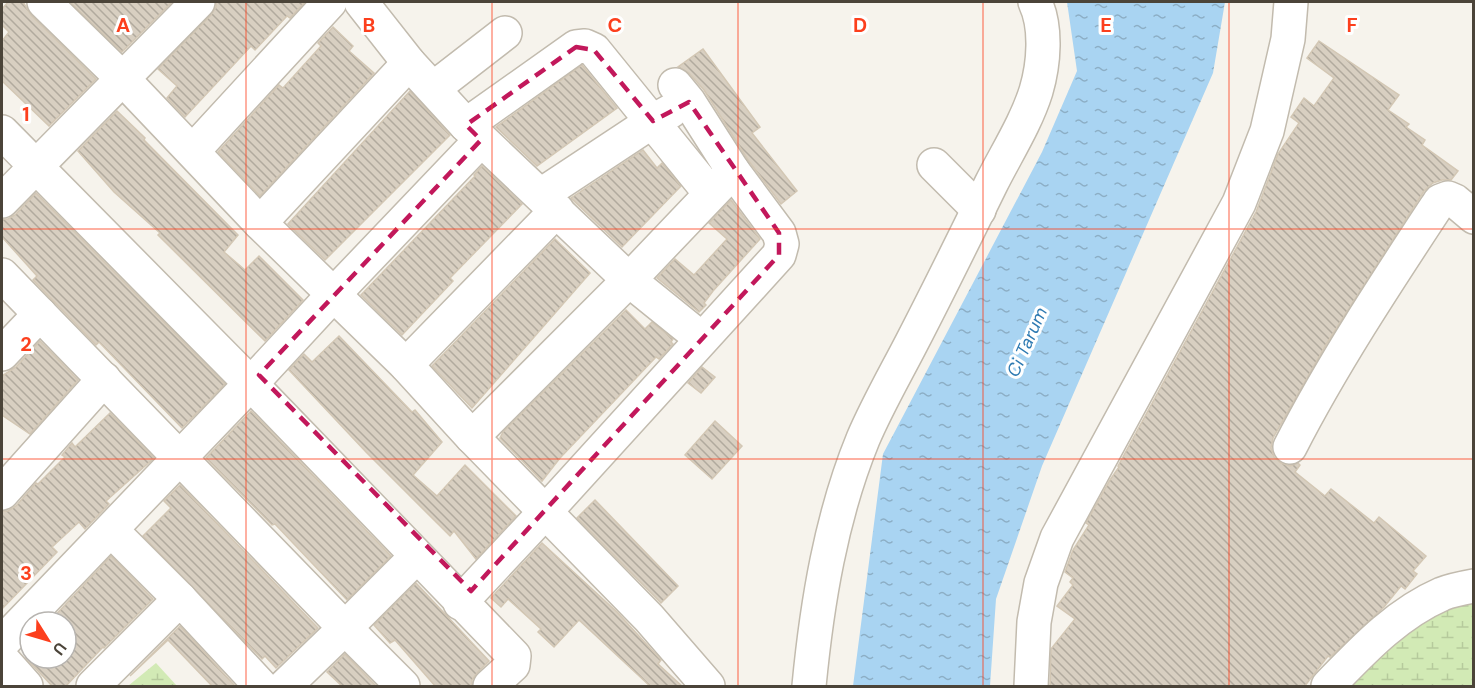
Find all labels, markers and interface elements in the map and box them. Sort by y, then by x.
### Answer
text: A [116,12,130,38]
text: B [363,12,375,38]
text: C [608,12,622,38]
text: D [853,12,867,38]
text: E [1100,12,1112,38]
text: F [1346,12,1358,38]
text: 1 [22,101,30,127]
water label: Ci Tarum [1001,303,1053,381]
text: 2 [20,331,32,357]
text: 3 [20,560,32,586]
north arrow [18,610,78,670]
text: U [48,638,71,659]

